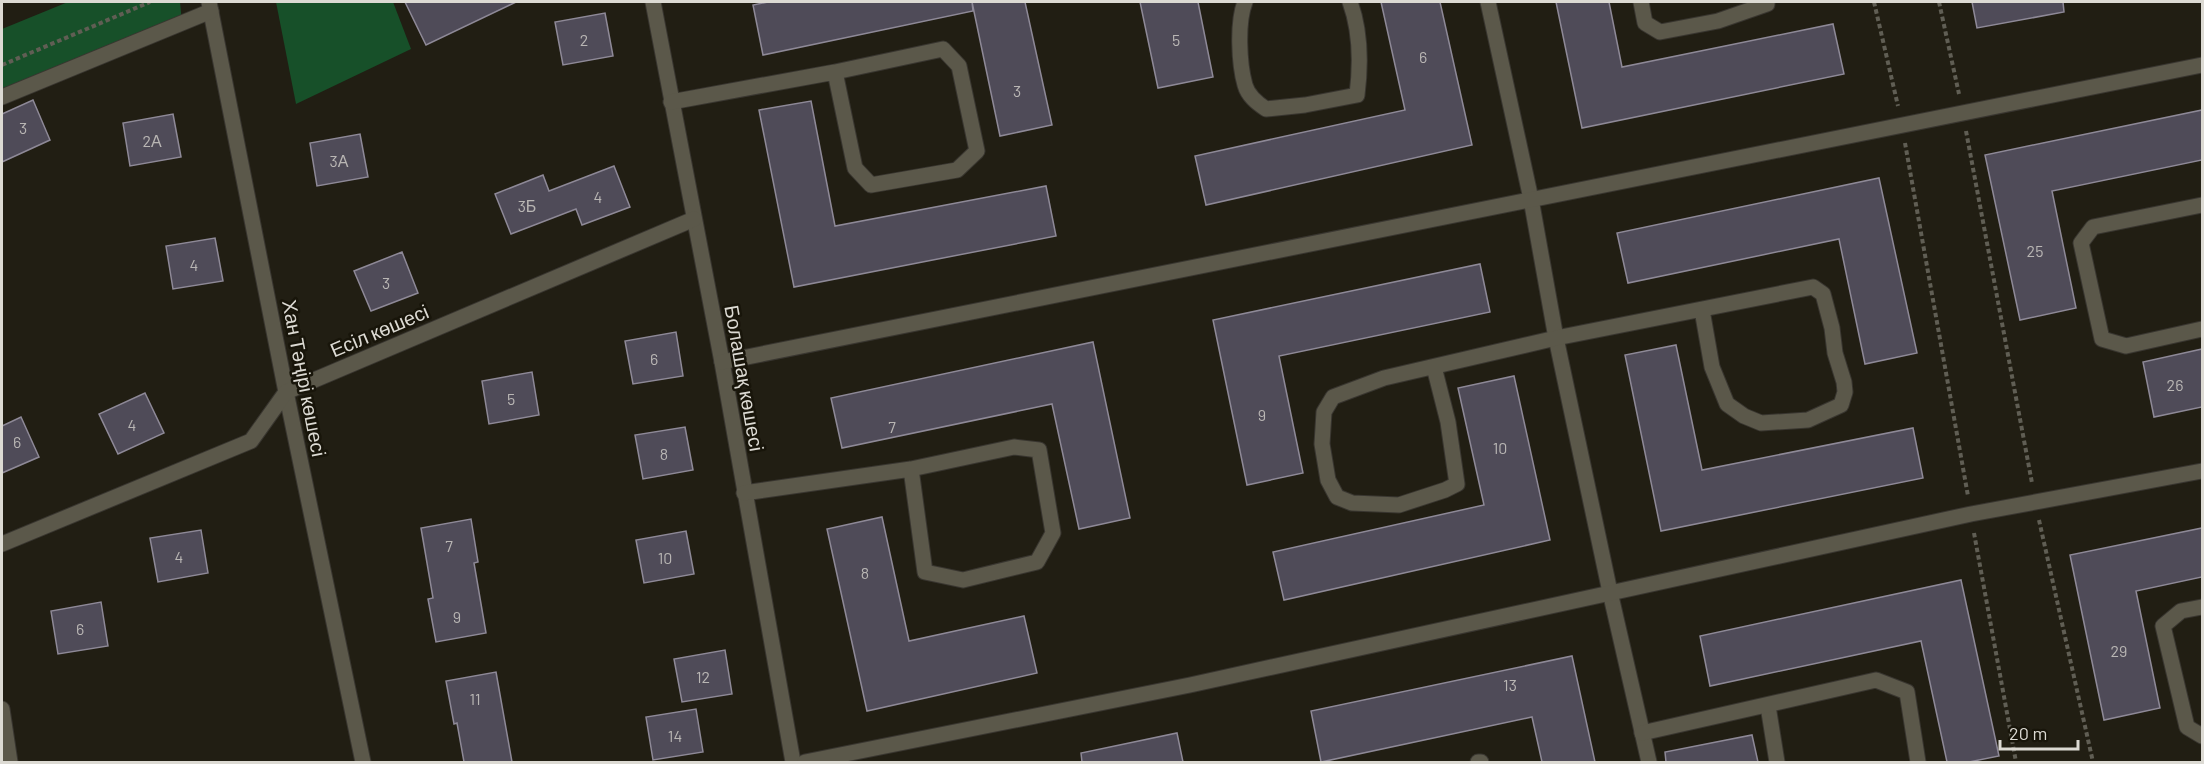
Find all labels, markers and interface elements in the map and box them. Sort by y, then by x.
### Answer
house number: 2 [580,30,588,49]
house number: 5 [1172,30,1180,49]
house number: 6 [1419,47,1427,66]
house number: 3 [1013,81,1021,100]
house number: 3 [19,118,27,137]
house number: 2А [142,131,162,150]
house number: 3А [330,151,349,170]
house number: 4 [594,187,602,206]
house number: 3Б [518,196,536,215]
house number: 25 [2027,241,2043,260]
house number: 4 [190,255,198,274]
house number: 3 [382,273,390,292]
street label: Хан Тәңірі көшесі [278,297,332,459]
street label: Есіл көшесі [326,298,432,362]
street label: Болашақ көшесі [720,303,770,453]
house number: 6 [650,349,658,368]
house number: 26 [2167,375,2183,394]
house number: 5 [507,389,515,408]
house number: 9 [1258,405,1266,424]
house number: 4 [128,415,136,434]
house number: 7 [888,417,896,436]
house number: 6 [13,432,21,451]
house number: 10 [1493,438,1507,457]
house number: 8 [660,444,668,463]
house number: 7 [445,536,453,555]
house number: 4 [175,547,183,566]
house number: 10 [658,548,672,567]
house number: 8 [861,563,869,582]
house number: 9 [453,607,461,626]
house number: 6 [76,619,84,638]
house number: 29 [2111,641,2127,660]
house number: 12 [696,667,710,686]
house number: 13 [1503,675,1517,694]
house number: 11 [469,689,481,708]
scale bar [2000,713,2078,751]
text: 20 m [2009,722,2047,744]
house number: 14 [668,726,682,745]

